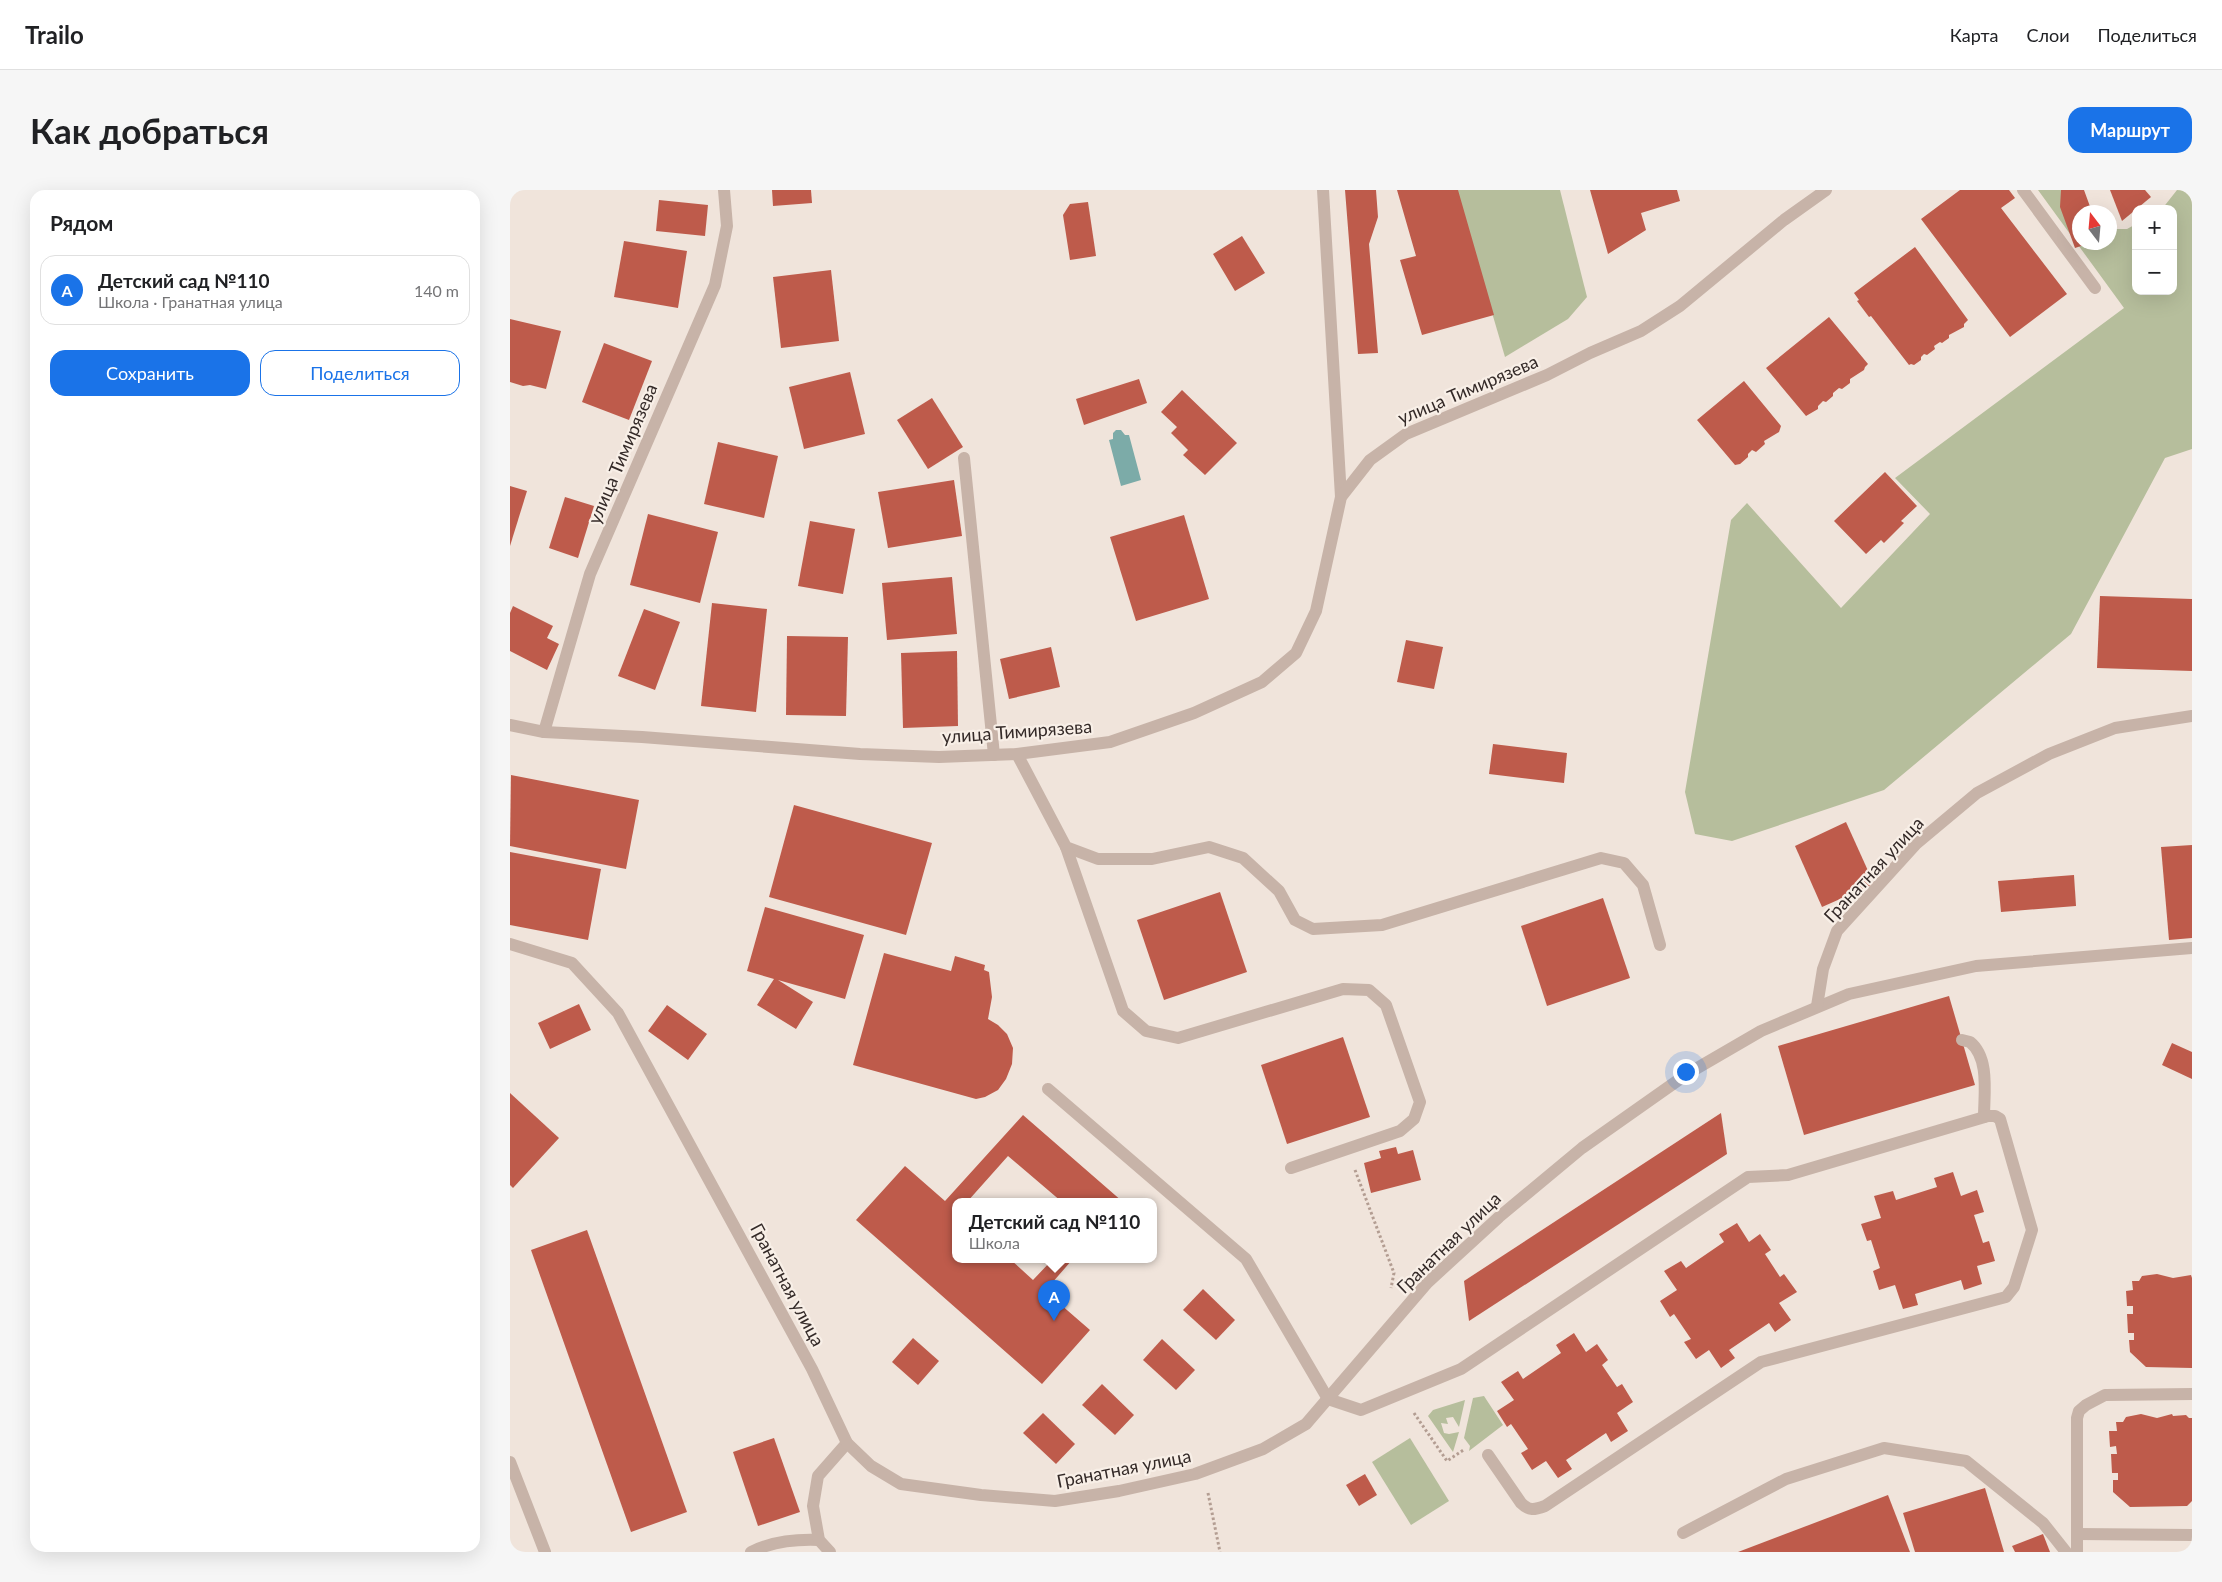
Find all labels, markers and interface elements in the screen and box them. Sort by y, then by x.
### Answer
text: Trailo [25,20,84,49]
text: Карта [1950,24,1998,46]
text: Слои [2026,24,2070,46]
text: Поделиться [2098,24,2197,46]
button: Маршрут [2068,107,2192,153]
text: Как добраться [30,109,269,151]
north arrow [2072,205,2117,250]
map controls [2132,205,2177,295]
button: + [2132,205,2177,250]
text: Рядом [50,210,113,235]
button: − [2132,250,2177,295]
text: Детский сад №110 [98,269,270,292]
text: A [61,281,73,300]
text: 140 m [414,281,459,300]
text: Школа · Гранатная улица [98,292,283,311]
button: Сохранить [50,350,250,396]
button: Поделиться [260,350,460,396]
street label: улица Тимирязева [1394,350,1541,429]
street label: улица Тимирязева [583,380,662,527]
street label: улица Тимирязева [941,715,1093,747]
street label: Гранатная улица [1819,812,1928,927]
your location [1673,1059,1699,1085]
street label: Гранатная улица [1392,1187,1505,1298]
popup [952,1198,1157,1263]
text: Детский сад №110 [969,1210,1140,1233]
street label: Гранатная улица [746,1219,830,1350]
text: Школа [969,1233,1020,1252]
pin: A [1038,1280,1070,1321]
street label: Гранатная улица [1055,1444,1193,1492]

